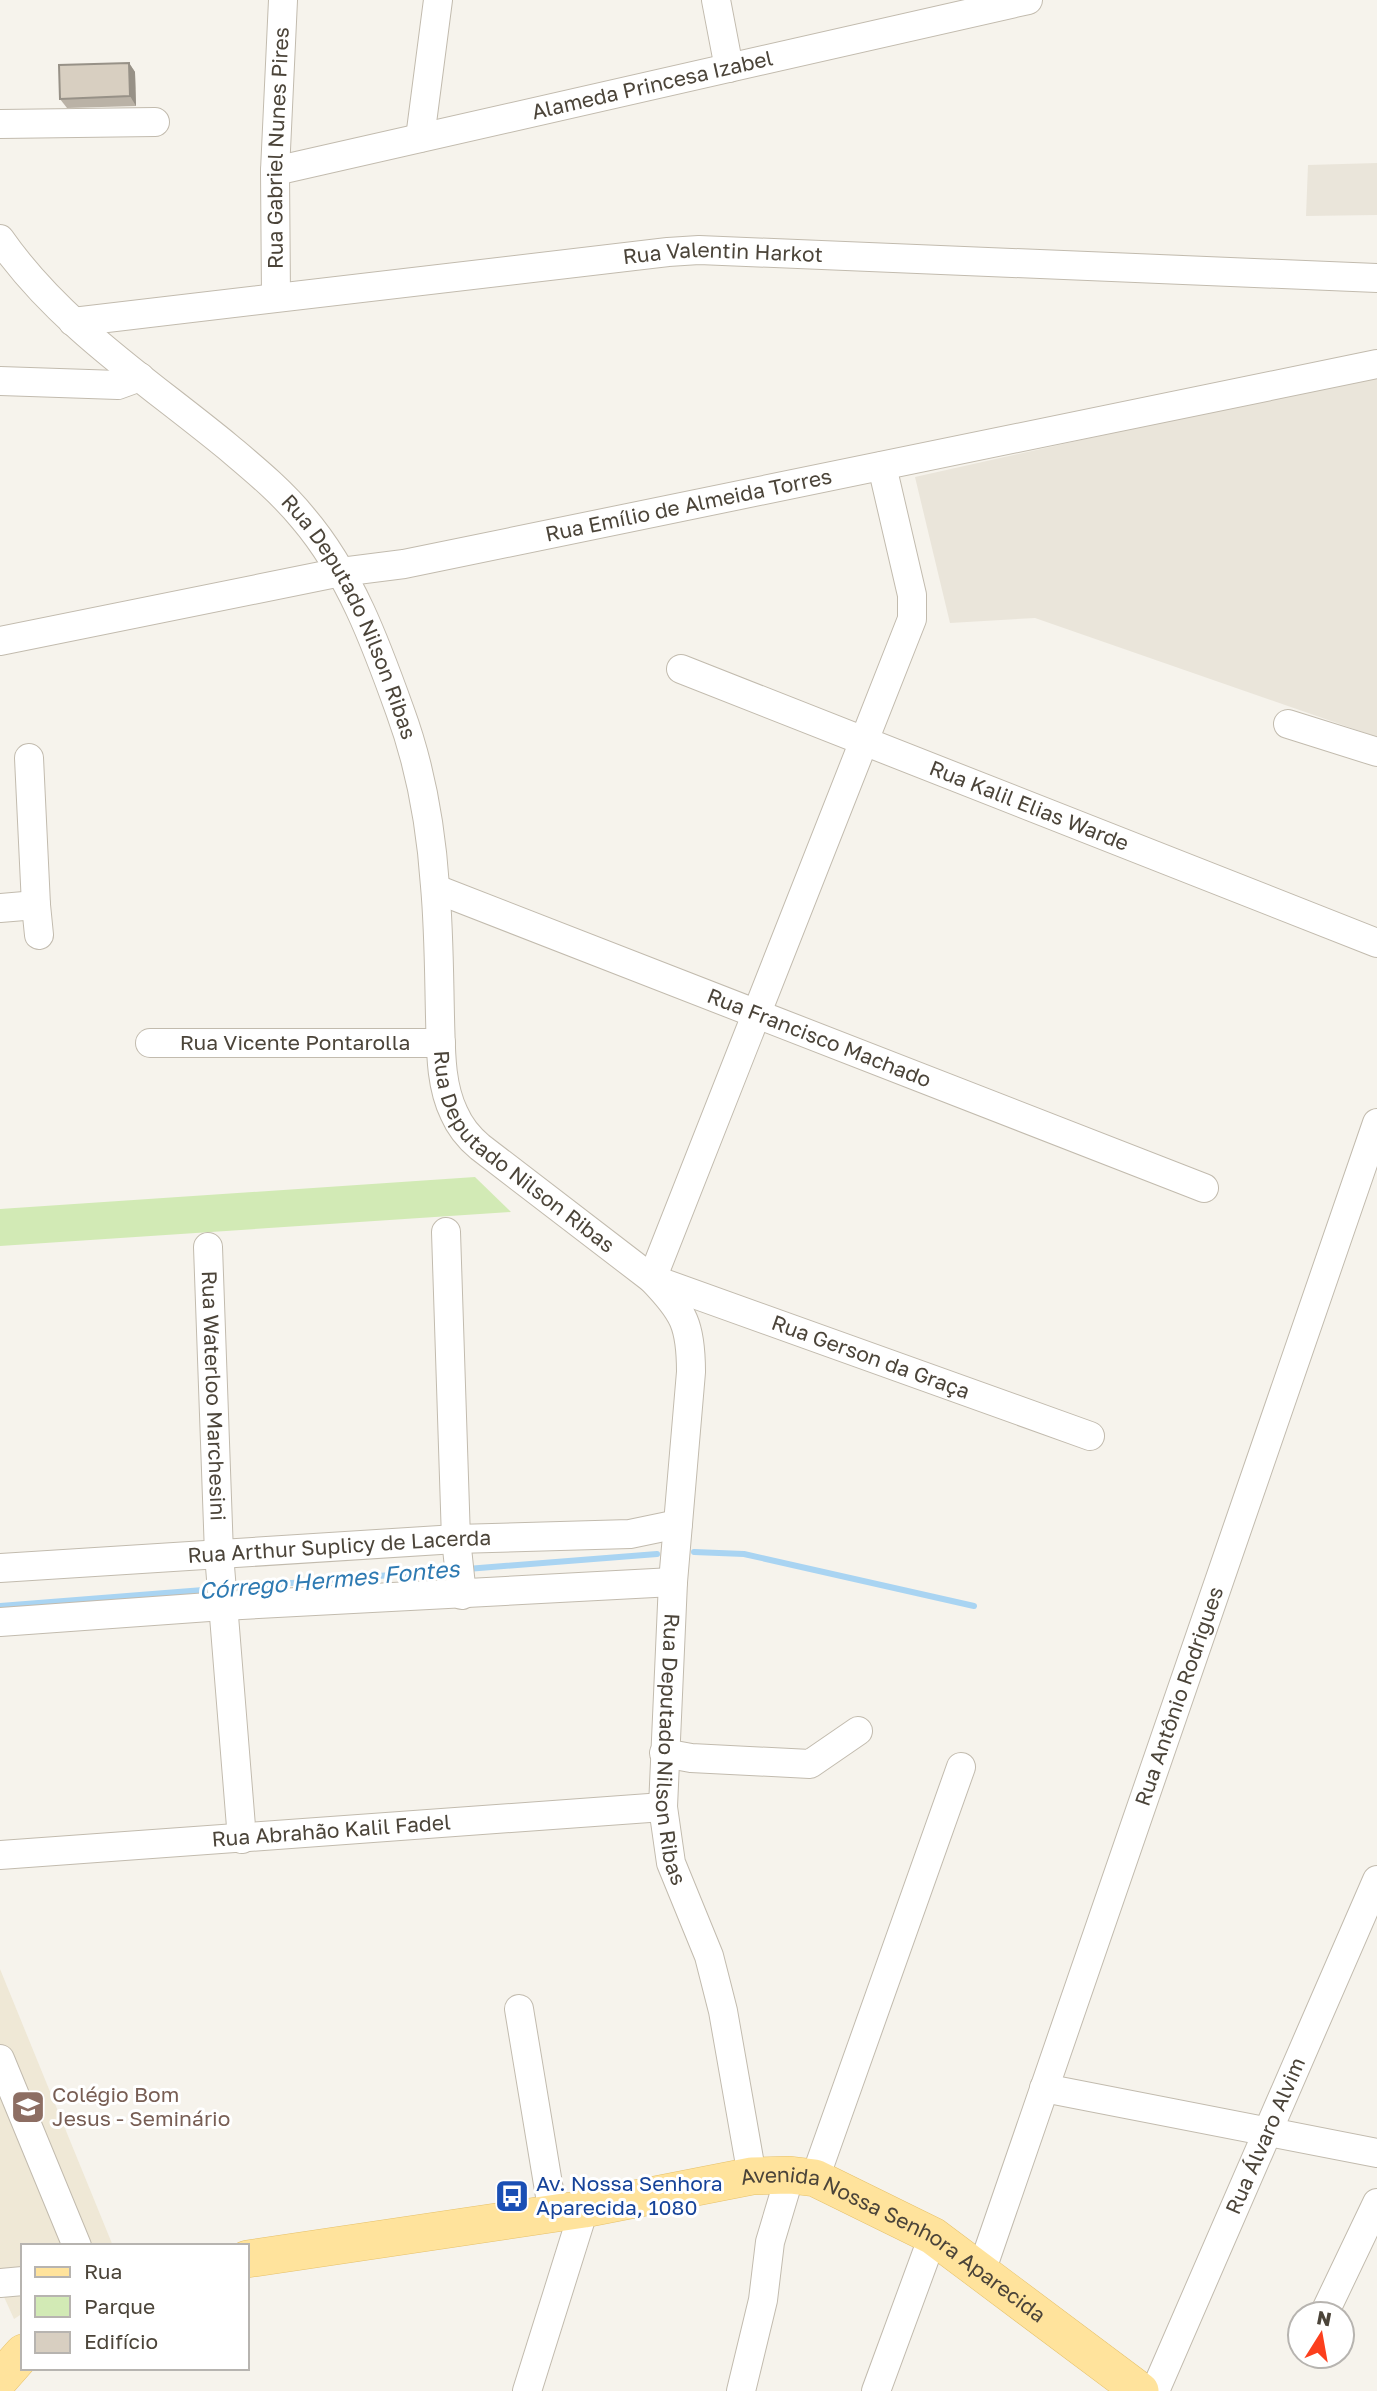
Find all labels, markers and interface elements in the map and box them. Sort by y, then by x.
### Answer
street label: Rua Gabriel Nunes Pires [261,26,294,269]
street label: Alameda Princesa Izabel [529,44,775,124]
street label: Rua Valentin Harkot [621,236,824,269]
street label: Rua Emílio de Almeida Torres [543,462,834,547]
street label: Rua Deputado Nilson Ribas [276,488,423,742]
street label: Rua Kalil Elias Warde [926,754,1133,856]
street label: Rua Francisco Machado [704,982,935,1093]
street label: Rua Vicente Pontarolla [180,1029,410,1055]
street label: Rua Deputado Nilson Ribas [429,1050,620,1258]
street label: Rua Waterloo Marchesini [197,1270,232,1521]
street label: Rua Gerson da Graça [768,1309,974,1404]
street label: Rua Arthur Suplicy de Lacerda [187,1524,492,1568]
water label: Córrego Hermes Fontes [197,1554,461,1604]
street label: Rua Antônio Rodrigues [1129,1583,1228,1809]
street label: Rua Deputado Nilson Ribas [651,1613,693,1889]
street label: Rua Abrahão Kalil Fadel [211,1808,451,1852]
street label: Rua Álvaro Alvim [1219,2053,1310,2218]
place label: Colégio Bom Jesus - Seminário [52,2081,230,2131]
school or university icon: Colégio Bom Jesus - Seminário [9,2088,47,2126]
street label: Avenida Nossa Senhora Aparecida [738,2161,1051,2328]
place label: Av. Nossa Senhora Aparecida, 1080 [536,2170,723,2220]
bus stop icon: Av. Nossa Senhora Aparecida, 1080 [493,2177,531,2215]
legend [21,2244,248,2370]
text: Rua [84,2258,122,2284]
text: Parque [84,2293,155,2319]
north arrow [1286,2300,1356,2370]
text: N [1315,2305,1334,2330]
text: Edifício [84,2328,158,2354]

